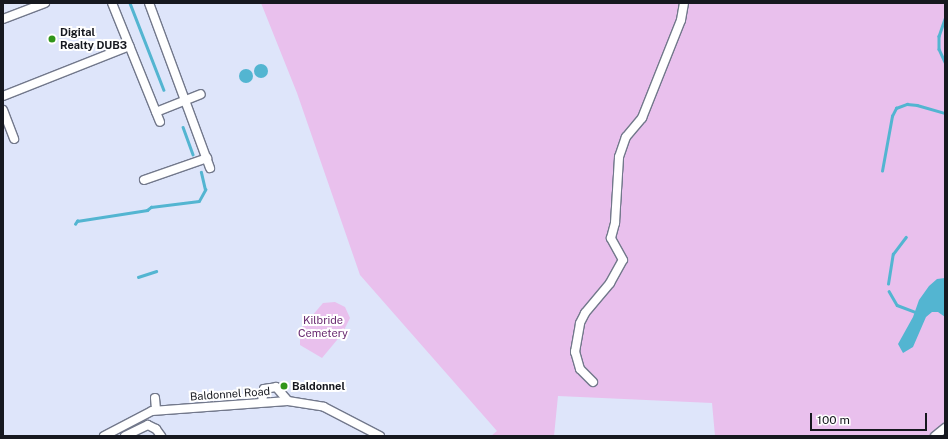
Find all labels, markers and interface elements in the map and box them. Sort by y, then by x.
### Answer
place label: Digital Realty DUB3 [60,26,127,52]
marker: Digital Realty DUB3 [47,34,57,44]
park label: Kilbride Cemetery [298,314,348,340]
place label: Baldonnel [292,379,345,393]
marker: Baldonnel [279,381,289,391]
street label: Baldonnel Road [189,385,271,403]
scale bar [812,405,929,431]
text: 100 m [817,413,850,427]

